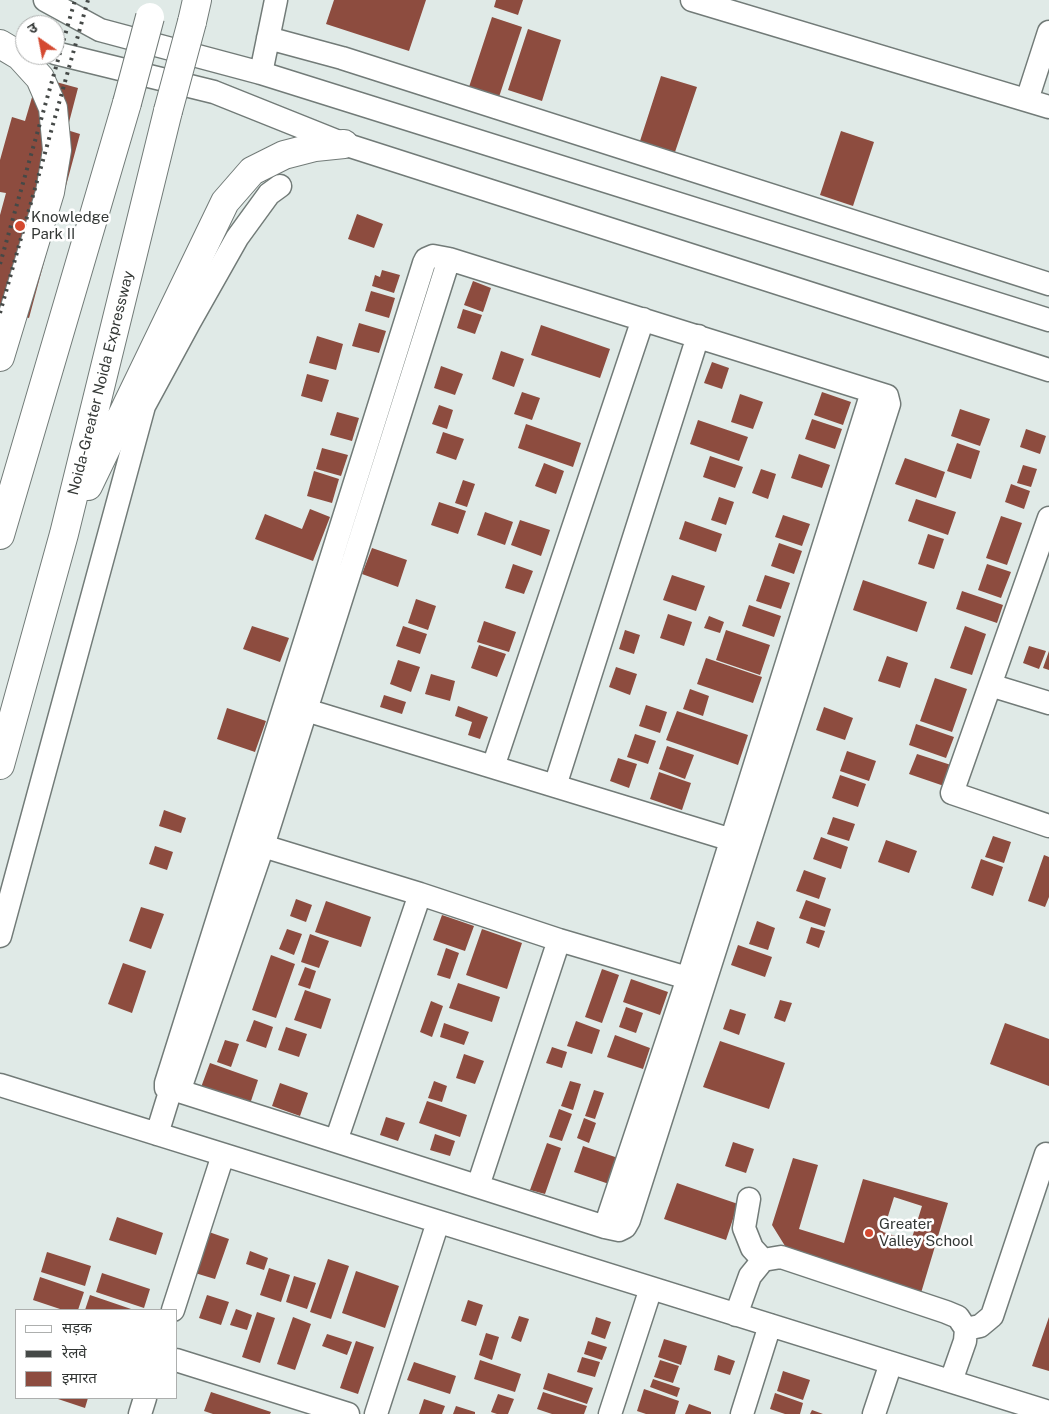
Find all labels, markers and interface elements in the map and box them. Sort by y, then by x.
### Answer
north arrow [15,15,65,65]
text: उ [25,19,40,37]
place label: Knowledge Park II [31,208,109,243]
marker: Knowledge Park II [13,219,27,233]
street label: Noida-Greater Noida Expressway [64,269,138,497]
place label: Greater Valley School [879,1215,974,1250]
marker: Greater Valley School [863,1227,875,1239]
legend [15,1309,178,1399]
text: सड़क [62,1319,92,1336]
text: रेलवे [62,1344,87,1361]
text: इमारत [62,1369,97,1386]

